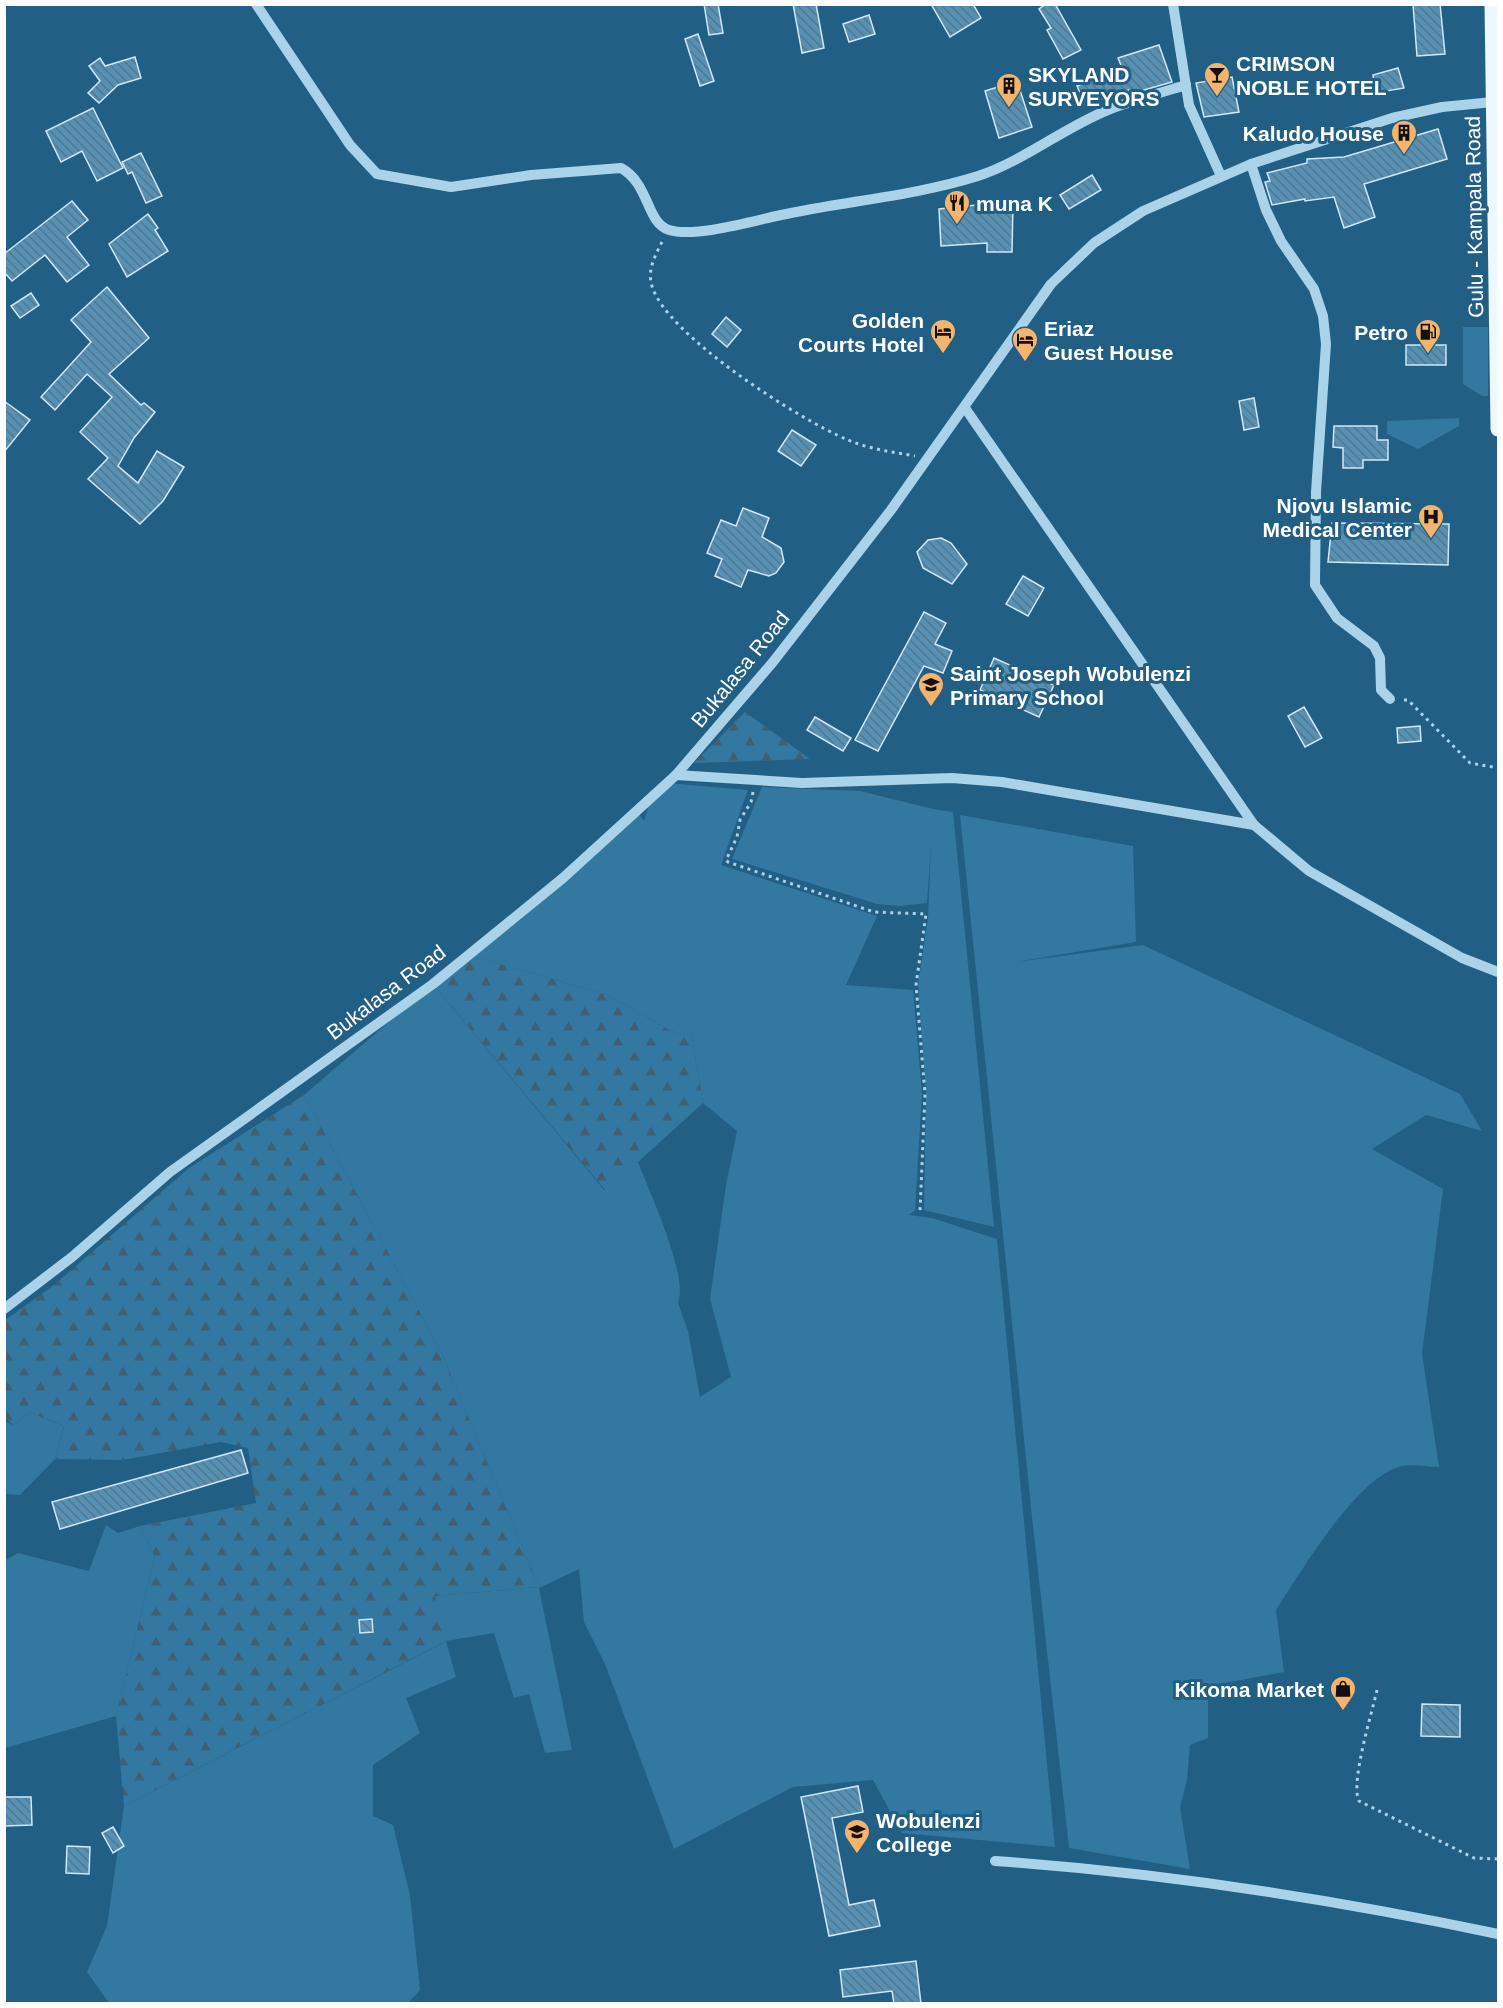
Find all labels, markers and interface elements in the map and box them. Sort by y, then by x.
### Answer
place label: CRIMSON NOBLE HOTEL [1236,52,1387,99]
bar icon: CRIMSON NOBLE HOTEL [1202,60,1232,98]
place label: SKYLAND SURVEYORS [1028,63,1160,110]
building icon: SKYLAND SURVEYORS [994,71,1024,109]
street label: Gulu - Kampala Road [1461,116,1487,318]
building icon: Kaludo House [1389,118,1419,156]
place label: Kaludo House [1243,122,1384,145]
restaurant icon: muna K [942,188,972,226]
place label: muna K [976,192,1053,215]
place label: Golden Courts Hotel [798,309,924,356]
hotel icon: Golden Courts Hotel [928,317,958,355]
place label: Eriaz Guest House [1044,317,1174,364]
fuel station icon: Petro [1413,317,1443,355]
place label: Petro [1354,321,1408,344]
hotel icon: Eriaz Guest House [1010,325,1040,363]
place label: Njovu Islamic Medical Center [1263,494,1412,541]
hospital icon: Njovu Islamic Medical Center [1416,502,1446,540]
street label: Bukalasa Road [686,606,794,732]
place label: Saint Joseph Wobulenzi Primary School [950,662,1191,709]
school or university icon: Saint Joseph Wobulenzi Primary School [916,670,946,708]
street label: Bukalasa Road [322,940,450,1044]
shop icon: Kikoma Market [1328,1674,1358,1712]
place label: Kikoma Market [1175,1678,1324,1701]
place label: Wobulenzi College [876,1809,981,1856]
school or university icon: Wobulenzi College [842,1817,872,1855]

